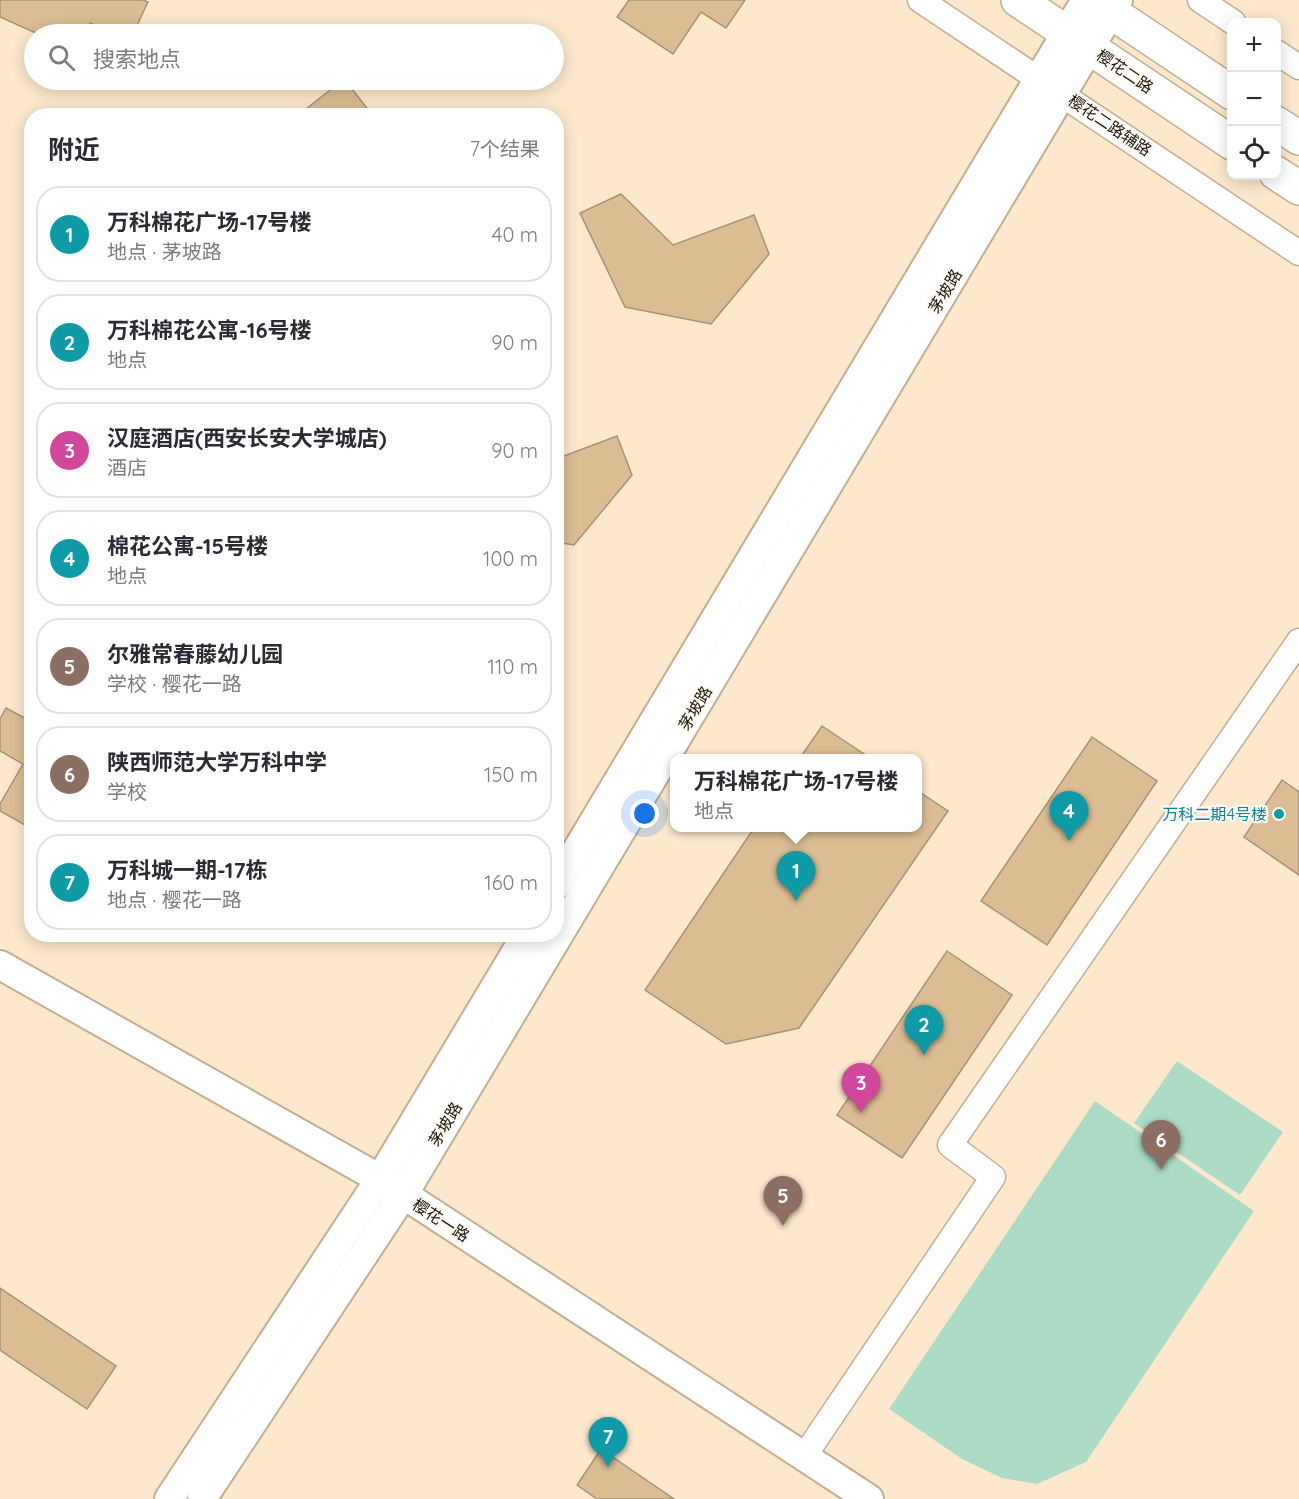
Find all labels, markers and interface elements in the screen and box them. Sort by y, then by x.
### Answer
map controls [1227,18,1281,180]
button: + [1227,18,1281,72]
search box [24,24,564,90]
icon: search [45,41,78,74]
text: 搜索地点 [93,45,181,73]
street label: 樱花二路 [1093,45,1157,97]
button: − [1227,72,1281,126]
street label: 樱花二路辅路 [1065,90,1155,160]
button: locate [1227,126,1281,180]
text: 附近 [48,133,100,166]
text: 7个结果 [470,136,540,161]
text: 万科棉花广场-17号楼 [107,208,311,236]
text: 1 [66,222,73,247]
text: 40 m [492,222,538,247]
text: 地点 · 茅坡路 [107,239,222,264]
street label: 茅坡路 [924,265,966,317]
text: 万科棉花公寓-16号楼 [107,316,312,344]
text: 2 [64,330,75,355]
text: 90 m [491,330,538,355]
text: 地点 [107,347,147,372]
text: 汉庭酒店(西安长安大学城店) [107,424,387,452]
text: 3 [64,438,75,463]
text: 90 m [491,438,538,463]
text: 酒店 [107,455,147,480]
text: 棉花公寓-15号楼 [107,532,268,560]
text: 4 [64,546,75,571]
text: 100 m [483,546,538,571]
text: 地点 [107,563,147,588]
text: 尔雅常春藤幼儿园 [107,640,283,668]
text: 5 [64,654,75,679]
text: 110 m [488,654,538,679]
text: 学校 · 樱花一路 [107,671,242,696]
street label: 茅坡路 [674,682,716,734]
text: 陕西师范大学万科中学 [107,748,327,776]
popup [670,754,922,832]
text: 6 [64,762,75,787]
text: 150 m [484,762,538,787]
text: 万科棉花广场-17号楼 [694,767,898,795]
text: 学校 [107,779,147,804]
pin: 4 [1050,792,1088,841]
text: 地点 [694,798,734,823]
your location [630,799,659,828]
place label: 万科二期4号楼 [1163,804,1267,824]
marker: 万科二期4号楼 [1272,807,1286,821]
pin: 1 [776,852,816,901]
text: 万科城一期-17栋 [107,856,267,884]
text: 7 [64,870,75,895]
text: 160 m [484,870,538,895]
text: 地点 · 樱花一路 [107,887,242,912]
pin: 2 [904,1006,944,1055]
pin: 3 [842,1064,880,1113]
street label: 茅坡路 [424,1098,466,1150]
pin: 6 [1142,1120,1180,1170]
pin: 5 [764,1176,802,1226]
street label: 樱花一路 [409,1194,473,1246]
pin: 7 [588,1418,628,1467]

